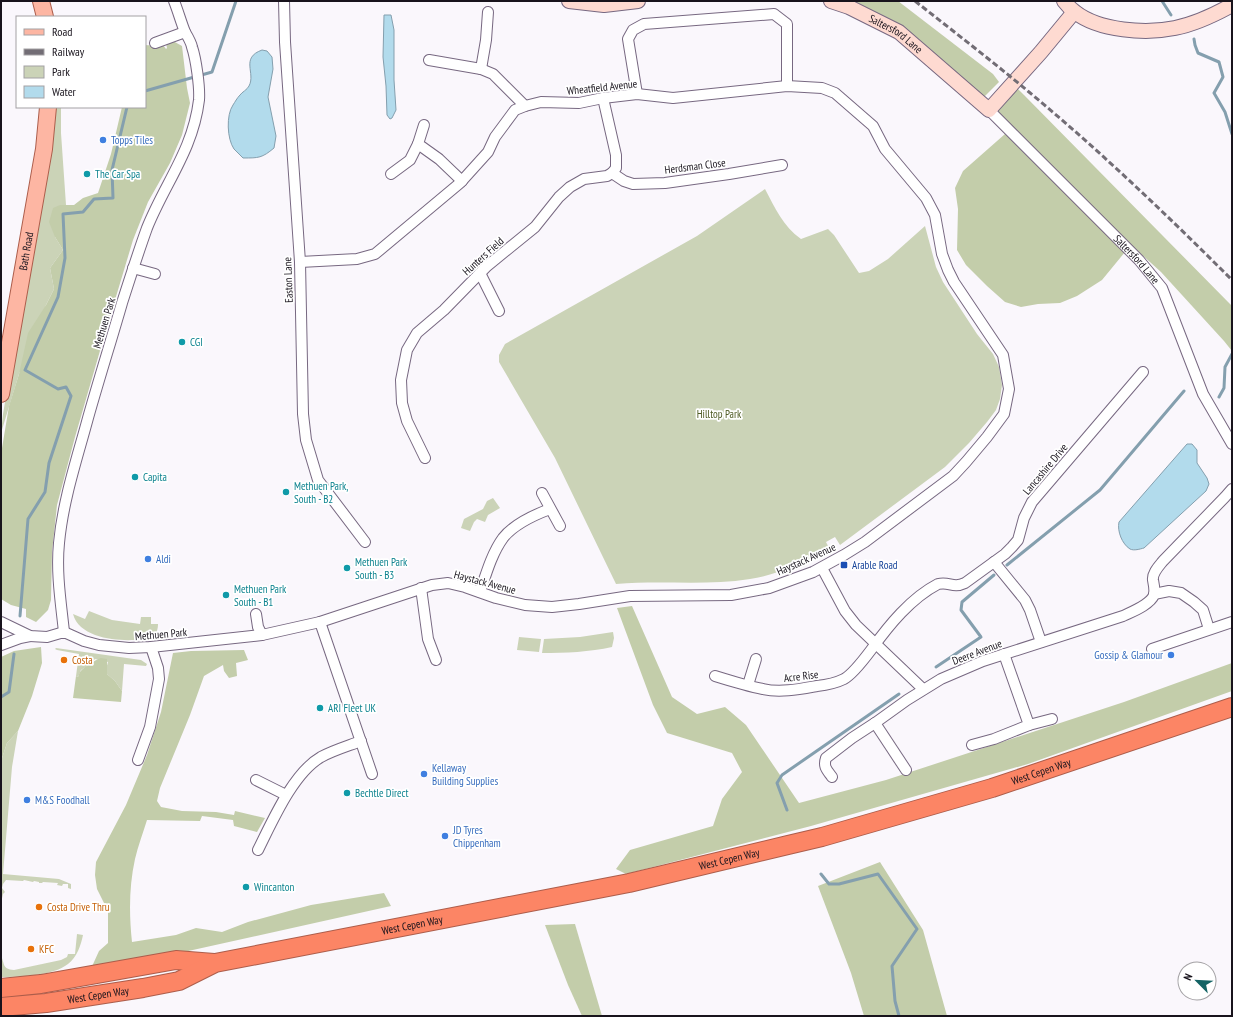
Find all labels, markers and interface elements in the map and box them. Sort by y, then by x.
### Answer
street label: Saltersford Lane [867,11,926,57]
legend [16,16,146,108]
text: Road [52,24,72,39]
text: Railway [52,44,85,59]
text: Park [52,64,70,79]
street label: Wheatfield Avenue [566,76,638,98]
text: Water [52,84,77,99]
place label: Topps Tiles [111,133,153,147]
marker: Topps Tiles [98,135,108,145]
street label: Herdsman Close [664,155,727,177]
place label: The Car Spa [95,167,140,181]
marker: The Car Spa [82,169,92,179]
street label: Bath Road [16,231,36,271]
street label: Saltersford Lane [1111,232,1163,287]
street label: Hunters Field [459,234,507,278]
street label: Easton Lane [280,256,296,303]
street label: Methuen Park [90,295,119,350]
place label: CGI [190,335,203,349]
marker: CGI [177,337,187,347]
park label: Hilltop Park [697,407,742,421]
street label: Lancashire Drive [1019,440,1071,498]
place label: Capita [143,470,167,484]
marker: Capita [130,472,140,482]
place label: Methuen Park, South - B2 [294,479,348,506]
marker: Methuen Park, South - B2 [281,487,291,497]
street label: Haystack Avenue [774,540,838,578]
place label: Aldi [156,552,171,566]
marker: Aldi [143,554,153,564]
place label: Methuen Park South - B3 [355,555,408,582]
place label: Arable Road [852,558,898,572]
marker: Arable Road [839,560,849,570]
marker: Methuen Park South - B3 [342,563,352,573]
street label: Haystack Avenue [453,567,518,597]
place label: Methuen Park South - B1 [234,582,287,609]
marker: Methuen Park South - B1 [221,590,231,600]
street label: Methuen Park [134,625,188,643]
street label: Deere Avenue [950,636,1004,668]
place label: Gossip & Glamour [1094,648,1163,662]
marker: Gossip & Glamour [1166,650,1176,660]
place label: Costa [72,653,93,667]
marker: Costa [59,655,69,665]
street label: Acre Rise [783,667,820,685]
place label: ARI Fleet UK [328,701,377,715]
marker: ARI Fleet UK [315,703,325,713]
street label: West Cepen Way [1010,755,1073,788]
place label: Kellaway Building Supplies [432,761,499,788]
marker: Kellaway Building Supplies [419,769,429,779]
place label: Bechtle Direct [355,786,408,800]
marker: Bechtle Direct [342,788,352,798]
place label: M&S Foodhall [35,793,90,807]
marker: M&S Foodhall [22,795,32,805]
place label: JD Tyres Chippenham [452,823,501,850]
marker: JD Tyres Chippenham [440,831,450,841]
street label: West Cepen Way [698,845,762,873]
place label: Wincanton [254,880,294,894]
marker: Wincanton [241,882,251,892]
place label: Costa Drive Thru [47,900,110,914]
marker: Costa Drive Thru [34,902,44,912]
street label: West Cepen Way [380,912,445,938]
place label: KFC [39,942,54,956]
marker: KFC [26,944,36,954]
north arrow [1177,961,1217,1001]
text: N [1180,971,1195,982]
street label: West Cepen Way [67,983,131,1007]

